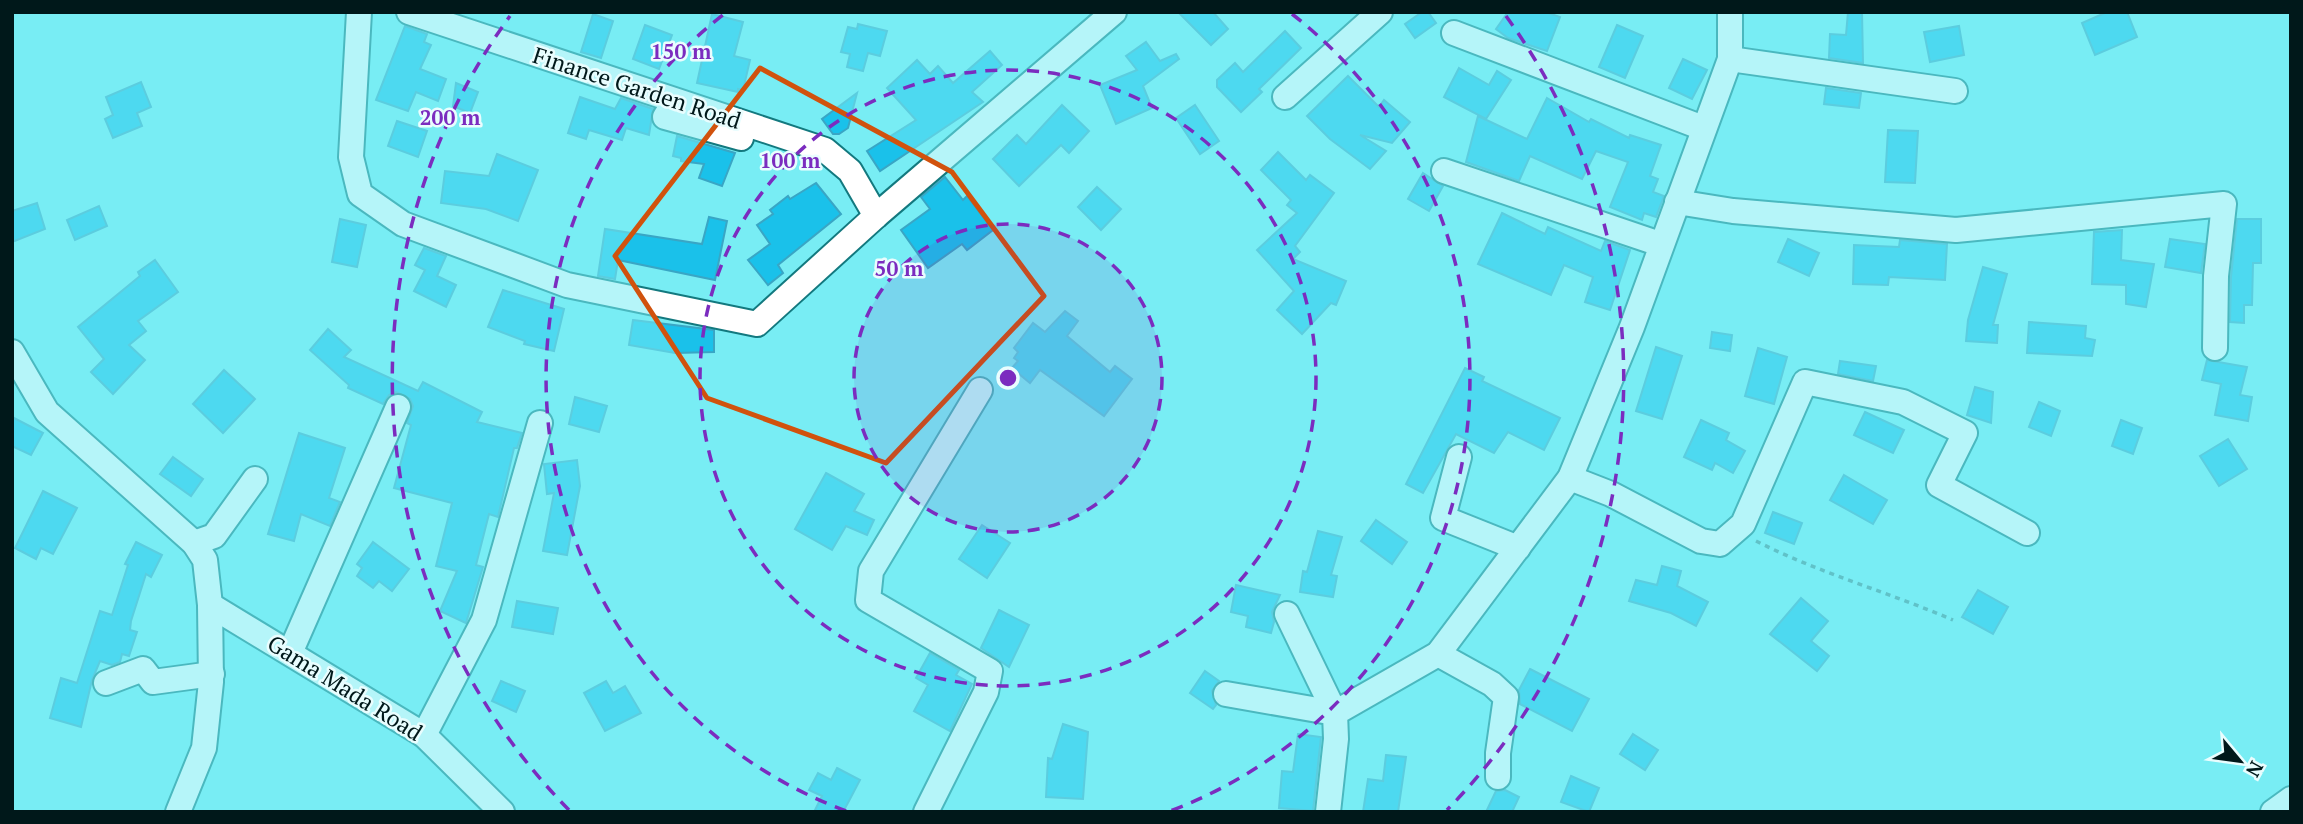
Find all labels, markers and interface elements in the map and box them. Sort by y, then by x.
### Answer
text: 150 m [651,37,712,65]
street label: Finance Garden Road [529,39,745,136]
text: 200 m [420,103,481,131]
text: 100 m [760,146,821,174]
text: 50 m [875,254,924,282]
centre of rings [996,366,1020,390]
street label: Gama Mada Road [262,627,429,748]
north arrow [2205,726,2275,796]
text: N [2241,757,2270,782]

